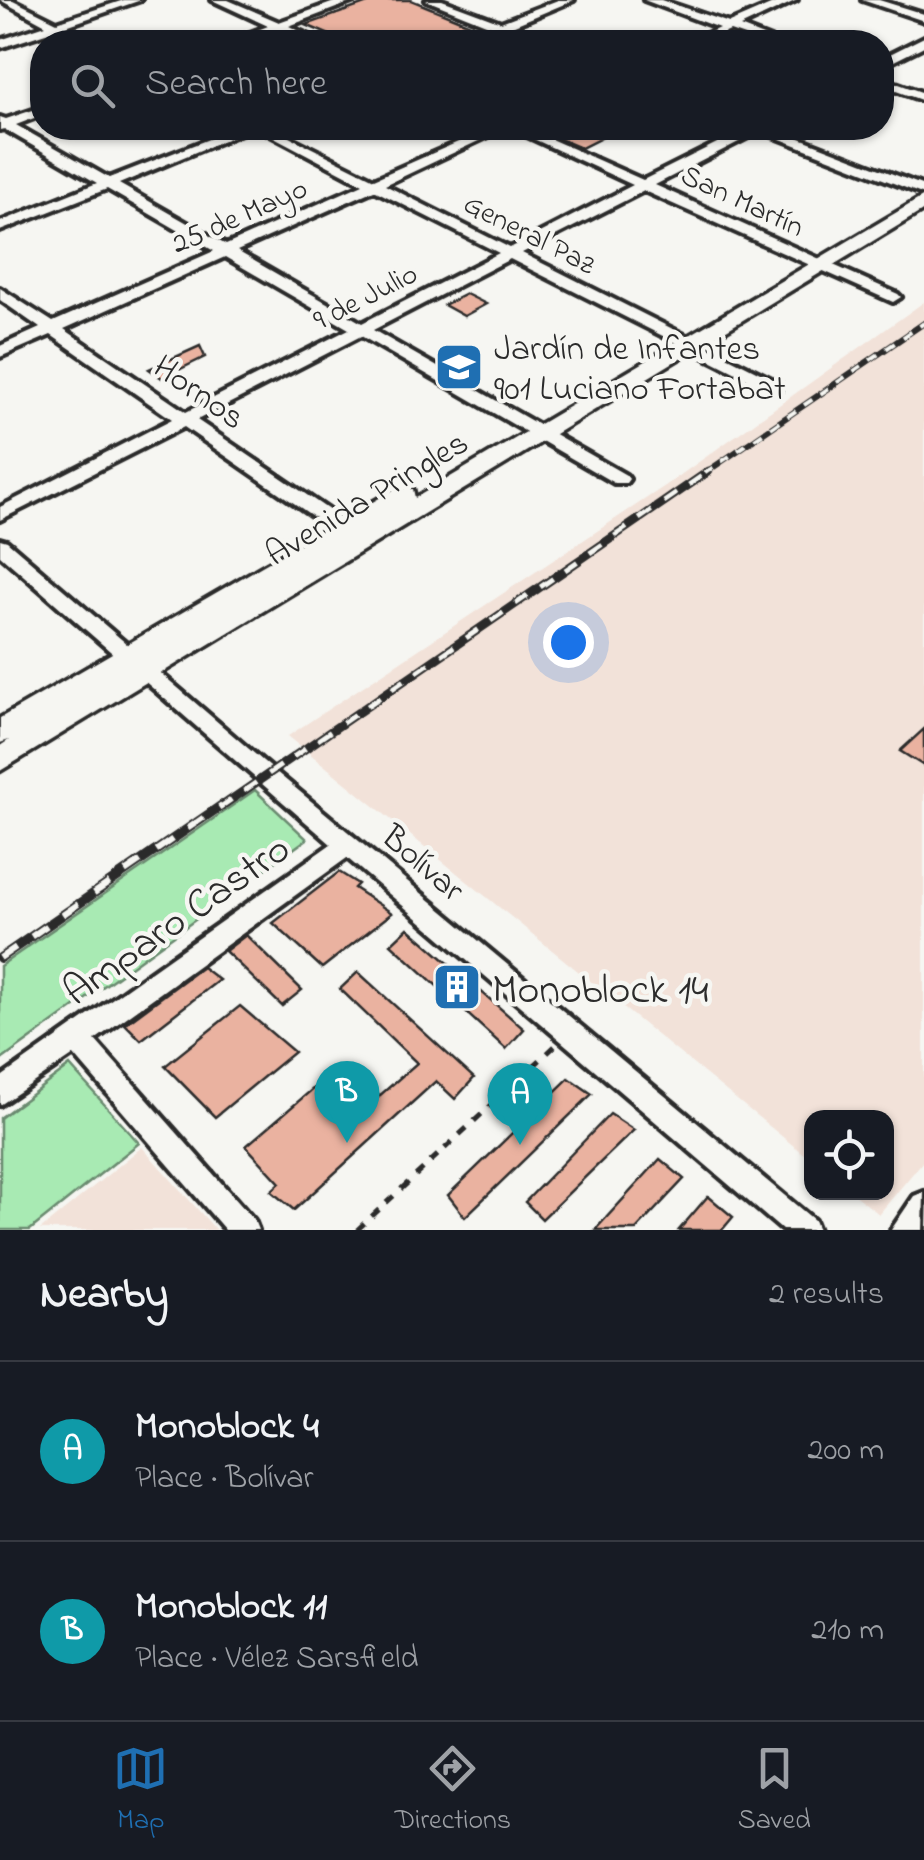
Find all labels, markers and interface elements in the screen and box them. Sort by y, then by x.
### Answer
search box [30,30,894,140]
text: Search here [145,57,327,113]
icon: search [65,58,120,113]
street label: San Martín [673,155,811,250]
street label: 25 de Mayo [165,168,315,267]
street label: General Paz [455,184,603,288]
street label: 9 de Julio [306,254,426,344]
place label: Jardín de Infantes 901 Luciano Fortabat [494,325,786,416]
school or university icon: Jardín de Infantes 901 Luciano Fortabat [433,341,485,393]
street label: Hornos [141,344,255,444]
street label: Avenida Pringles [257,419,479,581]
your location [543,617,594,668]
street label: Bolívar [368,813,475,916]
street label: Amparo Castro [51,821,304,1023]
building icon: Monoblock 14 [431,961,483,1013]
place label: Monoblock 14 [492,961,709,1022]
pin: B [314,1060,380,1143]
pin: A [488,1062,552,1145]
map controls [804,1110,894,1200]
button: locate [804,1110,894,1200]
text: Nearby [40,1265,168,1326]
text: 2 results [769,1272,884,1319]
text: Monoblock 4 [135,1400,319,1456]
text: A [63,1428,82,1475]
text: 200 m [808,1428,884,1475]
text: Place · Bolívar [135,1456,314,1503]
text: Monoblock 11 [135,1580,327,1636]
text: B [62,1608,83,1655]
text: 210 m [811,1608,884,1655]
text: Place · Vélez Sarsfield [135,1636,418,1683]
tab: Map [113,1741,168,1842]
tab: Directions [395,1741,511,1842]
tab: Saved [738,1741,811,1842]

